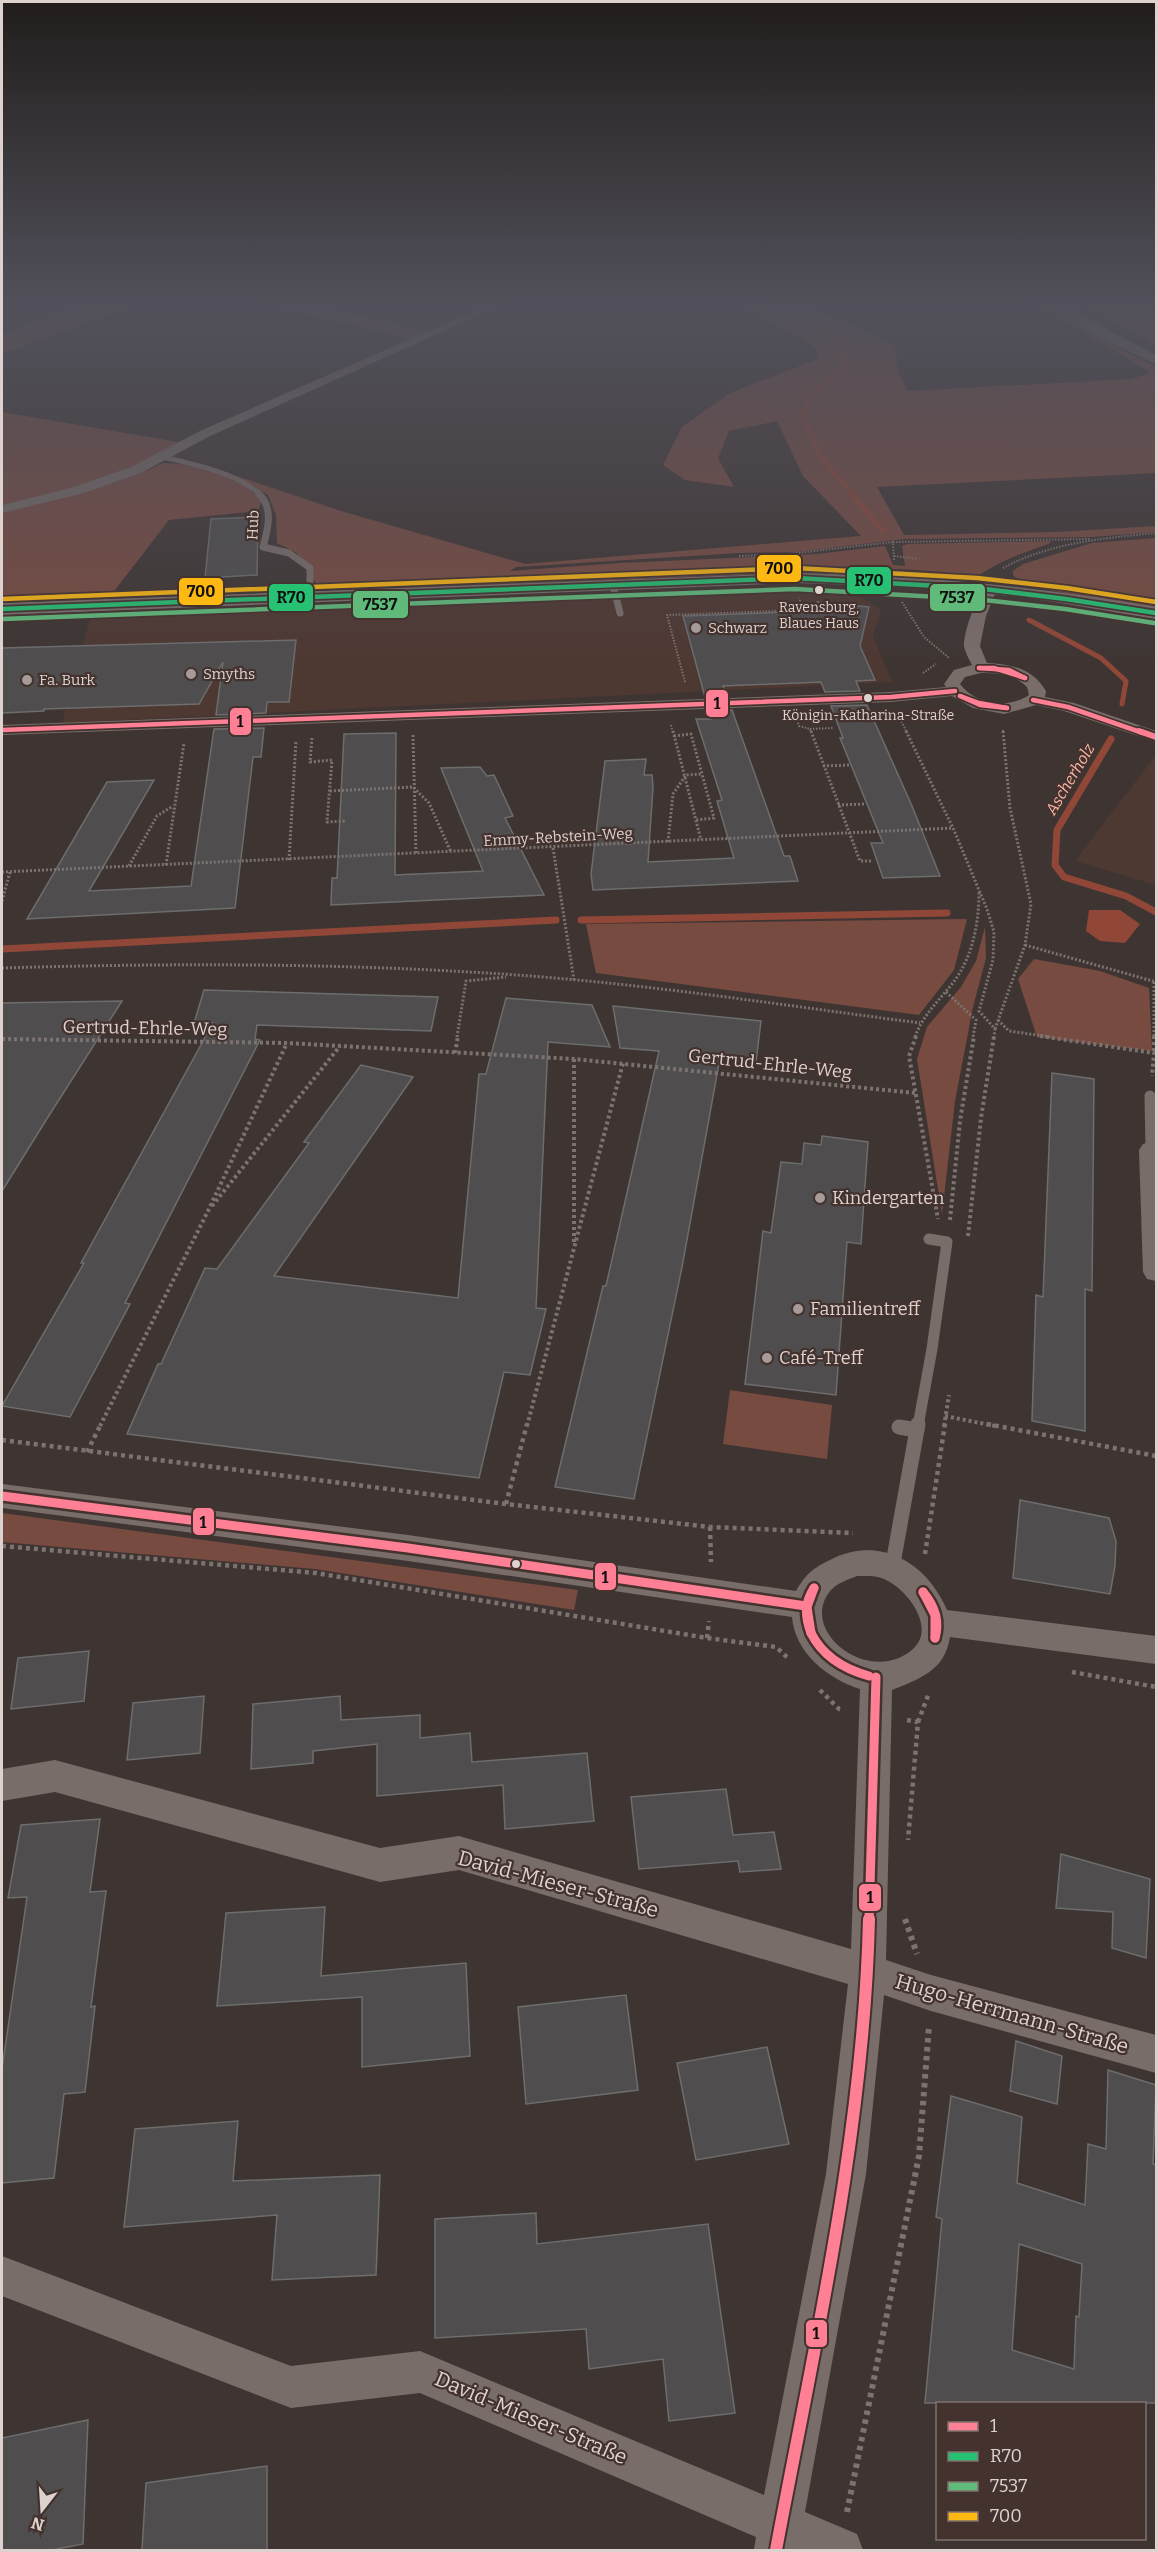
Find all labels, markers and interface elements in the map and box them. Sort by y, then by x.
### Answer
street label: Hub [243,510,263,540]
line badge: 700 [756,554,802,583]
text: 700 [765,559,793,578]
line badge: R70 [846,566,892,595]
text: R70 [854,571,884,590]
line badge: 700 [178,577,224,606]
text: 700 [187,582,215,601]
line badge: R70 [268,583,314,612]
line badge: 7537 [929,583,986,612]
marker: Ravensburg, Blaues Haus [813,584,825,596]
text: R70 [276,588,306,607]
text: 7537 [940,588,975,607]
line badge: 7537 [352,590,409,619]
text: 7537 [363,595,398,614]
place label: Ravensburg, Blaues Haus [779,599,859,632]
place label: Schwarz [708,619,767,637]
marker: Schwarz [689,621,703,635]
place label: Smyths [203,665,255,683]
marker: Smyths [184,667,198,681]
place label: Fa. Burk [39,671,96,689]
marker: Fa. Burk [20,673,34,687]
line badge: 1 [705,689,729,718]
marker: Königin-Katharina-Straße [862,692,874,704]
text: 1 [714,694,721,713]
line badge: 1 [229,707,252,736]
place label: Königin-Katharina-Straße [782,707,954,724]
text: 1 [237,712,244,731]
water label: Ascherholz [1041,740,1099,819]
street label: Emmy-Rebstein-Weg [483,824,633,850]
street label: Gertrud-Ehrle-Weg [63,1016,227,1040]
street label: Gertrud-Ehrle-Weg [687,1044,853,1084]
place label: Kindergarten [832,1187,945,1209]
marker: Kindergarten [813,1191,827,1205]
place label: Familientreff [810,1298,922,1320]
marker: Familientreff [791,1302,805,1316]
place label: Café-Treff [779,1347,865,1369]
marker: Café-Treff [760,1351,774,1365]
line badge: 1 [192,1507,215,1536]
text: 1 [200,1513,207,1532]
unlabelled marker [510,1558,522,1570]
line badge: 1 [594,1562,617,1591]
text: 1 [602,1568,609,1587]
street label: David-Mieser-Straße [455,1845,661,1923]
line badge: 1 [858,1883,882,1912]
text: 1 [867,1888,874,1907]
street label: Hugo-Herrmann-Straße [892,1968,1132,2060]
line badge: 1 [805,2319,828,2348]
text: 1 [813,2324,820,2343]
street label: David-Mieser-Straße [431,2366,631,2470]
legend [936,2402,1146,2540]
text: 1 [990,2415,998,2437]
text: R70 [990,2445,1022,2467]
text: 7537 [990,2475,1027,2497]
north arrow [12,2480,72,2540]
text: 700 [990,2505,1022,2527]
text: N [29,2513,46,2535]

